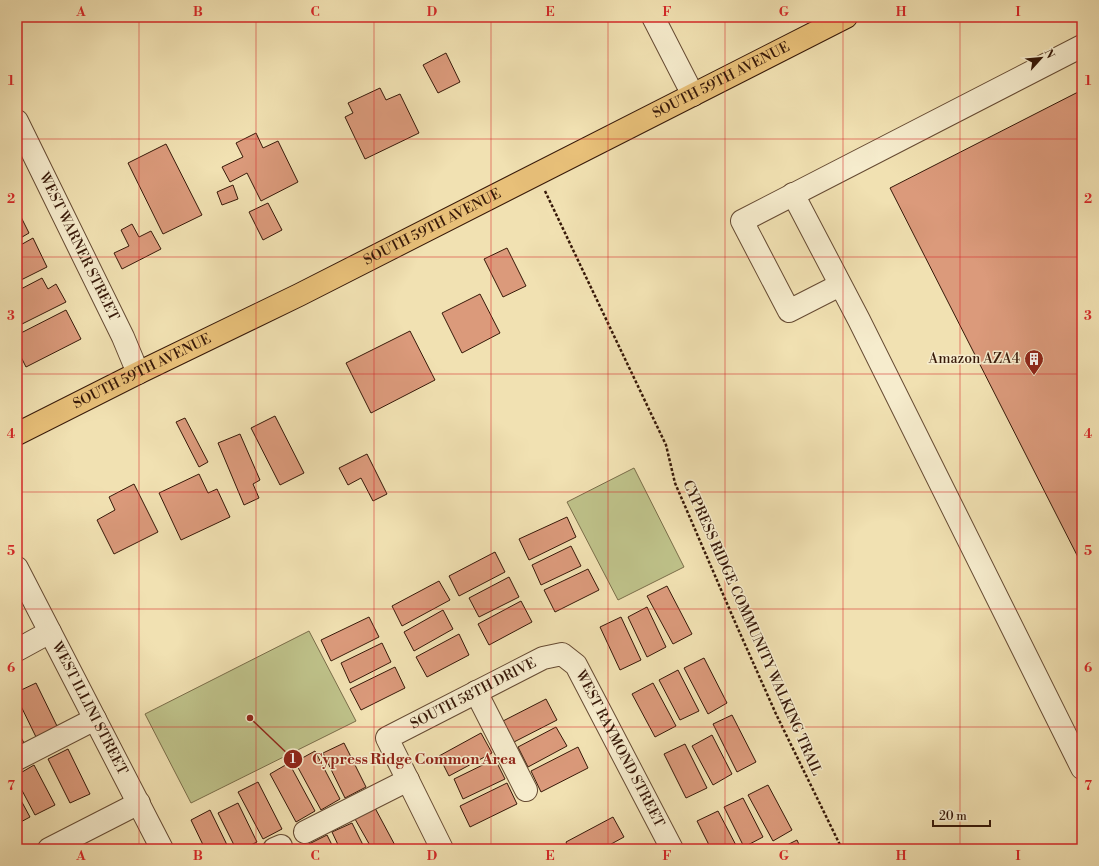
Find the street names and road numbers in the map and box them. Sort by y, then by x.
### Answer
street label: SOUTH 59TH AVENUE [650,38,793,123]
street label: WEST WARNER STREET [34,169,123,324]
street label: SOUTH 59TH AVENUE [361,185,504,270]
street label: SOUTH 59TH AVENUE [70,330,214,413]
street label: CYPRESS RIDGE COMMUNITY WALKING TRAIL [678,478,826,778]
street label: WEST ILLINI STREET [47,638,131,778]
street label: SOUTH 58TH DRIVE [407,654,539,733]
street label: WEST RAYMOND STREET [571,666,668,831]

